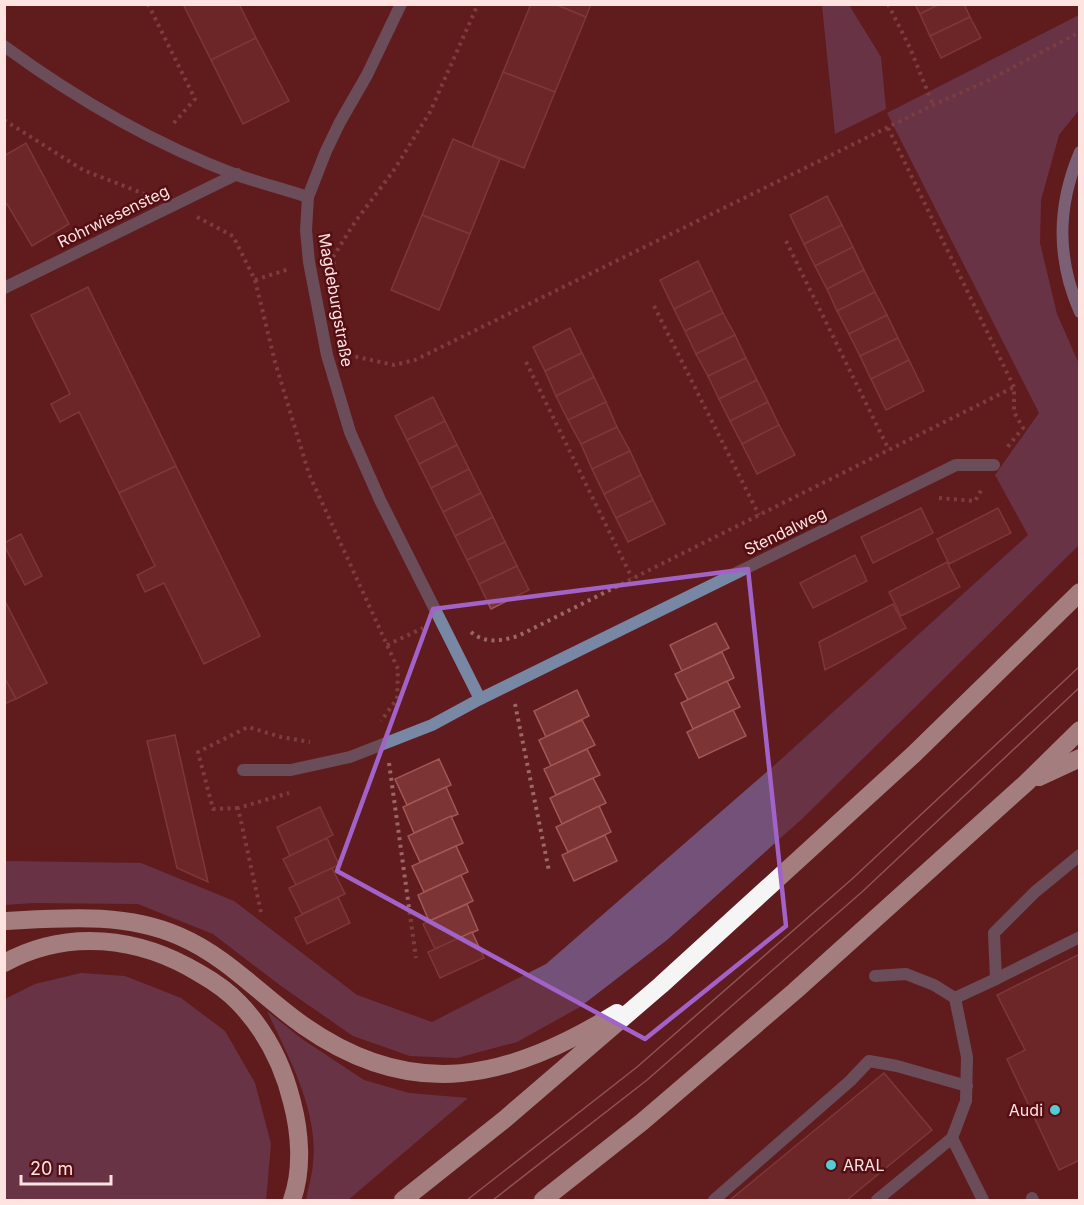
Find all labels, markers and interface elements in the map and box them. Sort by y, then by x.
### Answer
street label: Rohrwiesensteg [54,180,172,252]
street label: Magdeburgstraße [314,232,358,368]
street label: Stendalweg [741,503,829,559]
place label: Audi [1009,1100,1043,1120]
marker: Audi [1048,1103,1062,1117]
scale bar [21,1148,111,1186]
place label: ARAL [843,1155,884,1175]
text: 20 m [30,1158,73,1179]
marker: ARAL [824,1158,838,1172]

